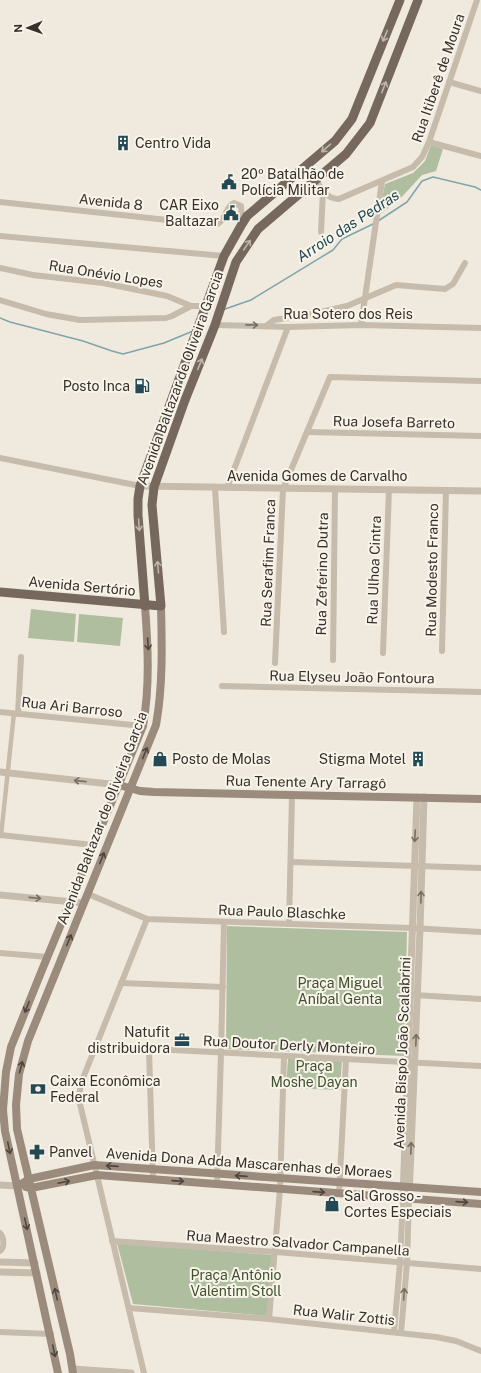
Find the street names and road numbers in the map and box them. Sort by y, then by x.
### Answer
street label: Rua Itiberê de Moura [408,11,468,145]
street label: Avenida 8 [78,191,144,213]
street label: Rua Onévio Lopes [48,257,164,291]
street label: Avenida Baltazar de Oliveira Garcia [134,269,226,487]
street label: Rua Sotero dos Reis [283,306,413,322]
street label: Rua Josefa Barreto [333,413,455,431]
street label: Avenida Gomes de Carvalho [227,468,407,484]
street label: Rua Serafim Franca [258,499,278,627]
street label: Rua Modesto Franco [423,503,441,637]
street label: Rua Zeferino Dutra [313,512,331,636]
street label: Rua Ulhoa Cintra [364,515,384,625]
street label: Avenida Sertório [28,573,136,599]
street label: Rua Elyseu João Fontoura [269,668,435,686]
street label: Rua Ari Barroso [21,694,124,720]
street label: Avenida Baltazar de Oliveira Garcia [54,709,150,927]
street label: Rua Tenente Ary Tarragô [226,773,387,791]
street label: Rua Paulo Blaschke [218,902,346,922]
street label: Avenida Bispo João Scalabrini [391,957,413,1149]
street label: Rua Doutor Derly Monteiro [203,1033,376,1058]
street label: Avenida Dona Adda Mascarenhas de Moraes [105,1145,393,1181]
street label: Rua Maestro Salvador Campanella [186,1227,410,1259]
street label: Rua Walir Zottis [292,1302,396,1328]

